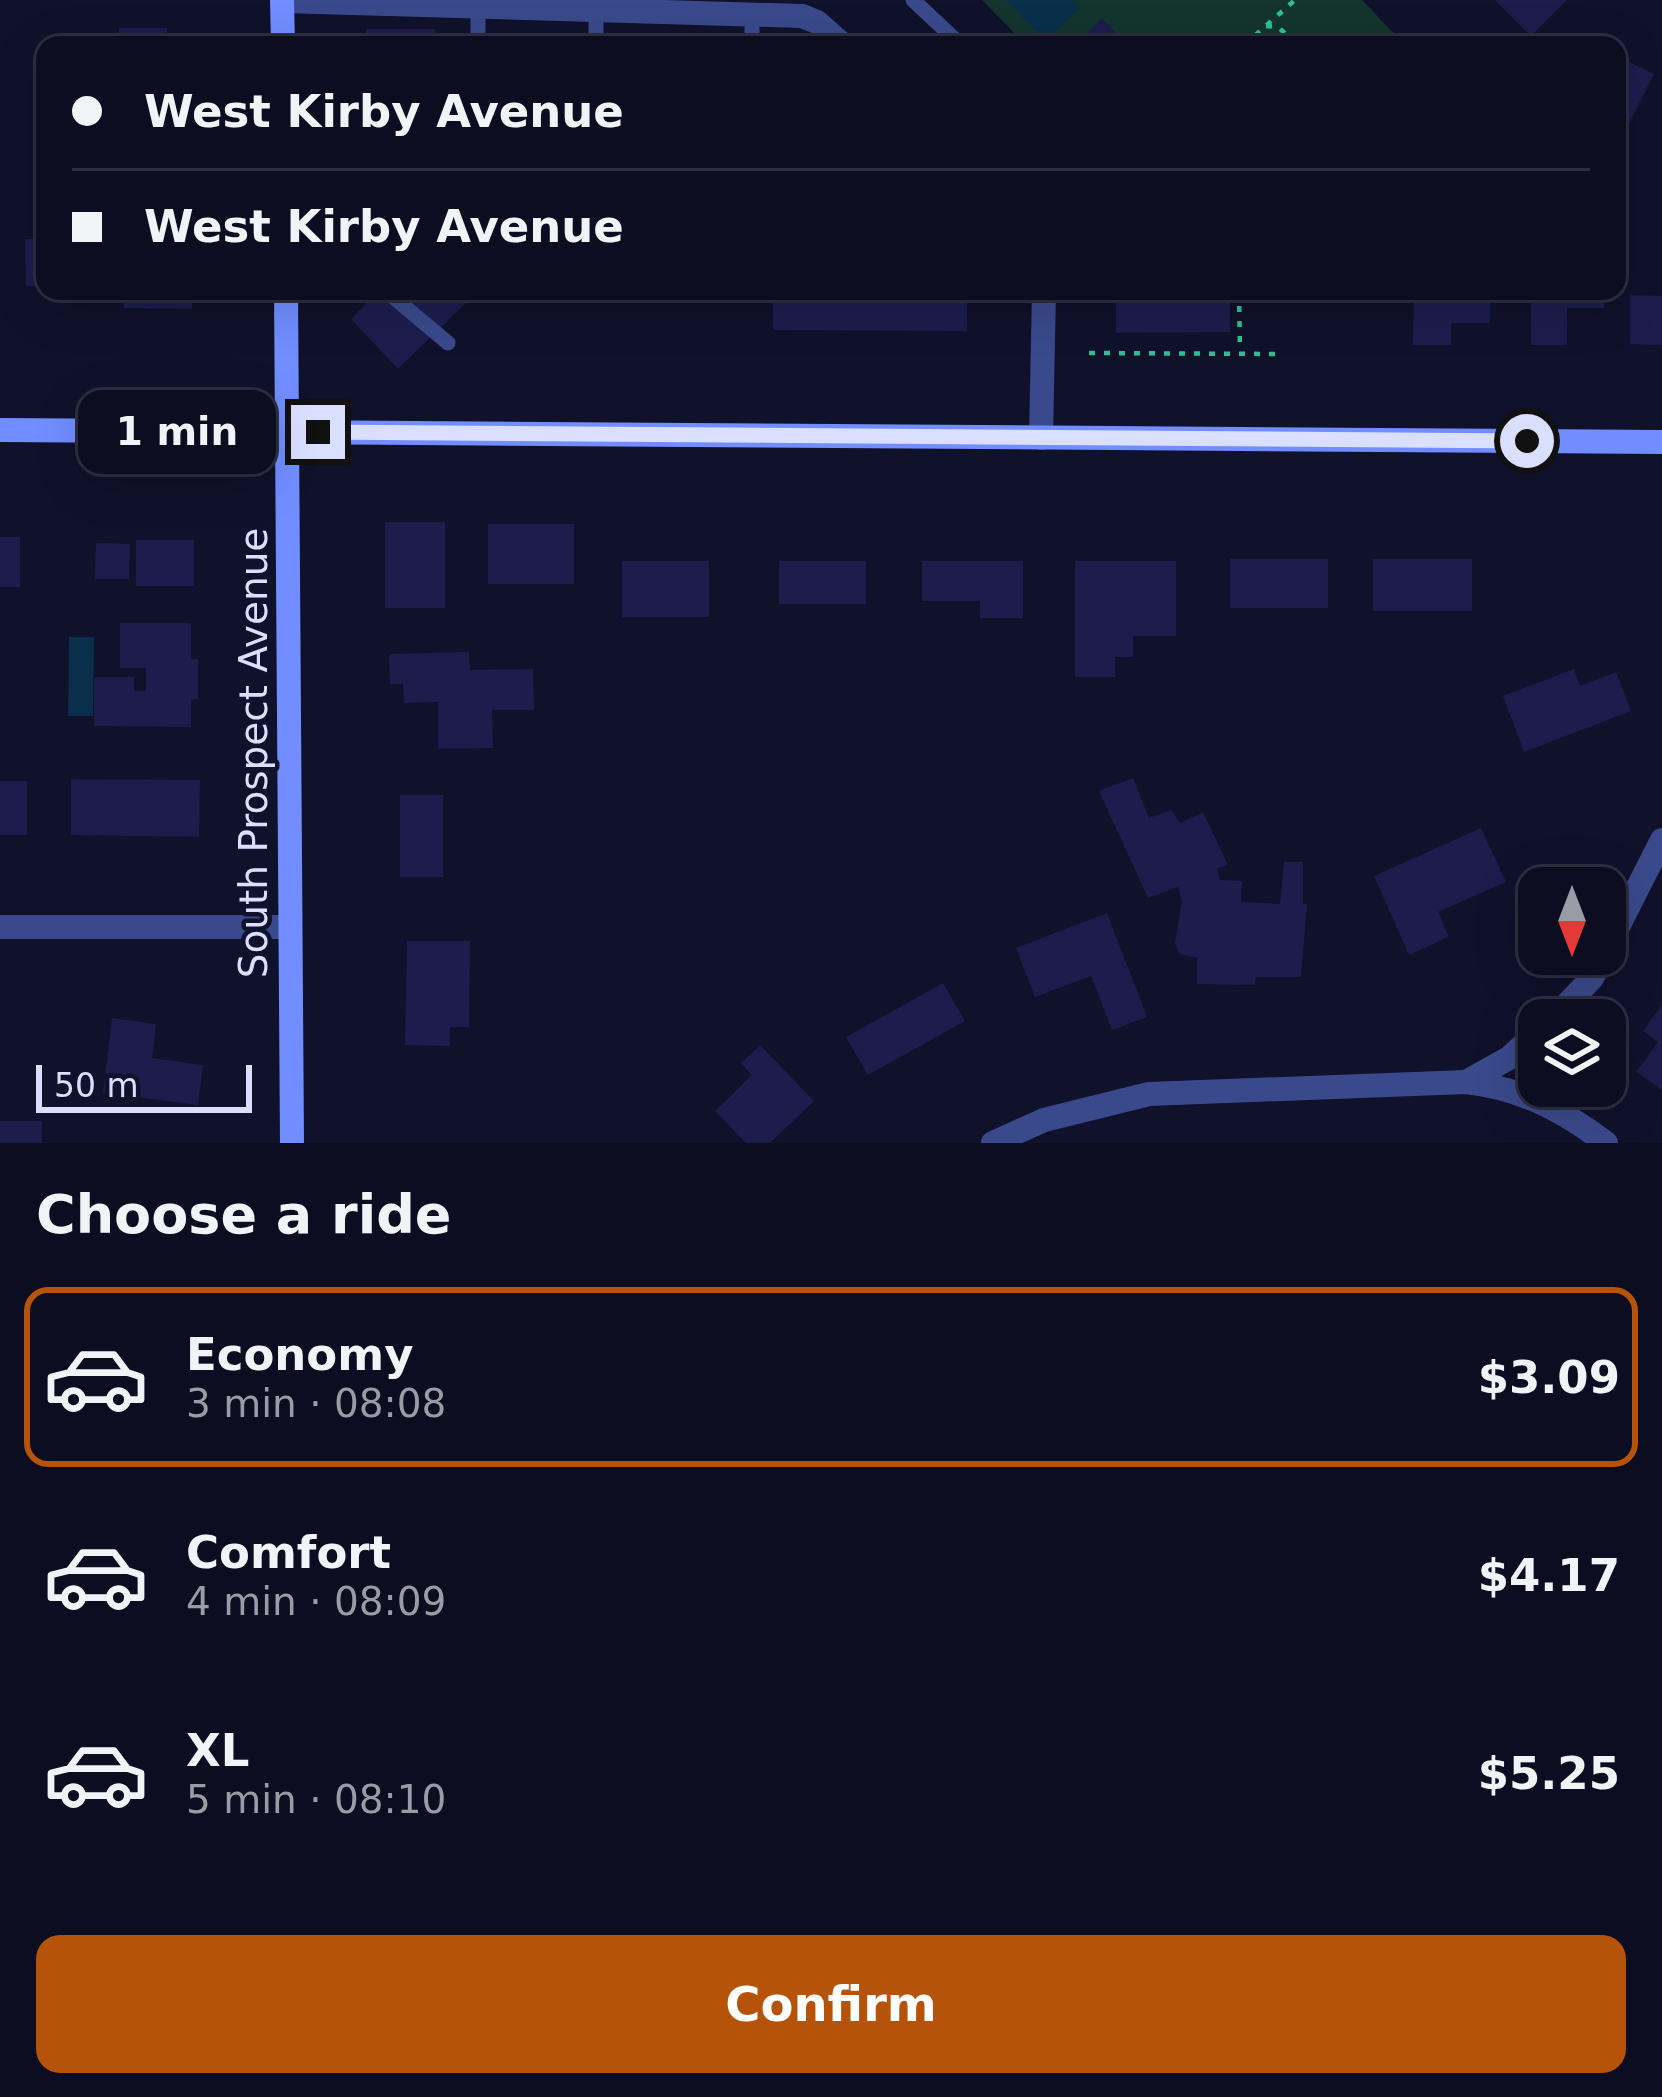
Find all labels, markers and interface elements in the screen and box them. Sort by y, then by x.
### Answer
text: West Kirby Avenue [144,85,624,138]
text: West Kirby Avenue [144,200,624,253]
callout: 1 min [78,390,276,474]
route end [291,405,345,459]
text: 1 min [116,409,238,454]
route start [1500,414,1554,468]
street label: South Prospect Avenue [231,528,276,978]
north arrow [1518,867,1626,975]
map controls [1518,867,1626,1107]
button: layers [1518,999,1626,1107]
scale bar [36,1059,252,1112]
text: 50 m [54,1066,139,1105]
text: Choose a ride [36,1183,452,1246]
icon: car [42,1323,150,1431]
text: Economy [186,1328,414,1381]
text: $3.09 [1478,1351,1620,1404]
text: 3 min · 08:08 [186,1381,446,1426]
icon: car [42,1521,150,1629]
text: Comfort [186,1526,391,1579]
text: $4.17 [1478,1549,1620,1602]
text: 4 min · 08:09 [186,1579,446,1624]
icon: car [42,1719,150,1827]
text: XL [186,1724,249,1777]
text: $5.25 [1478,1747,1620,1800]
text: 5 min · 08:10 [186,1777,446,1822]
button: Confirm [36,1935,1626,2073]

